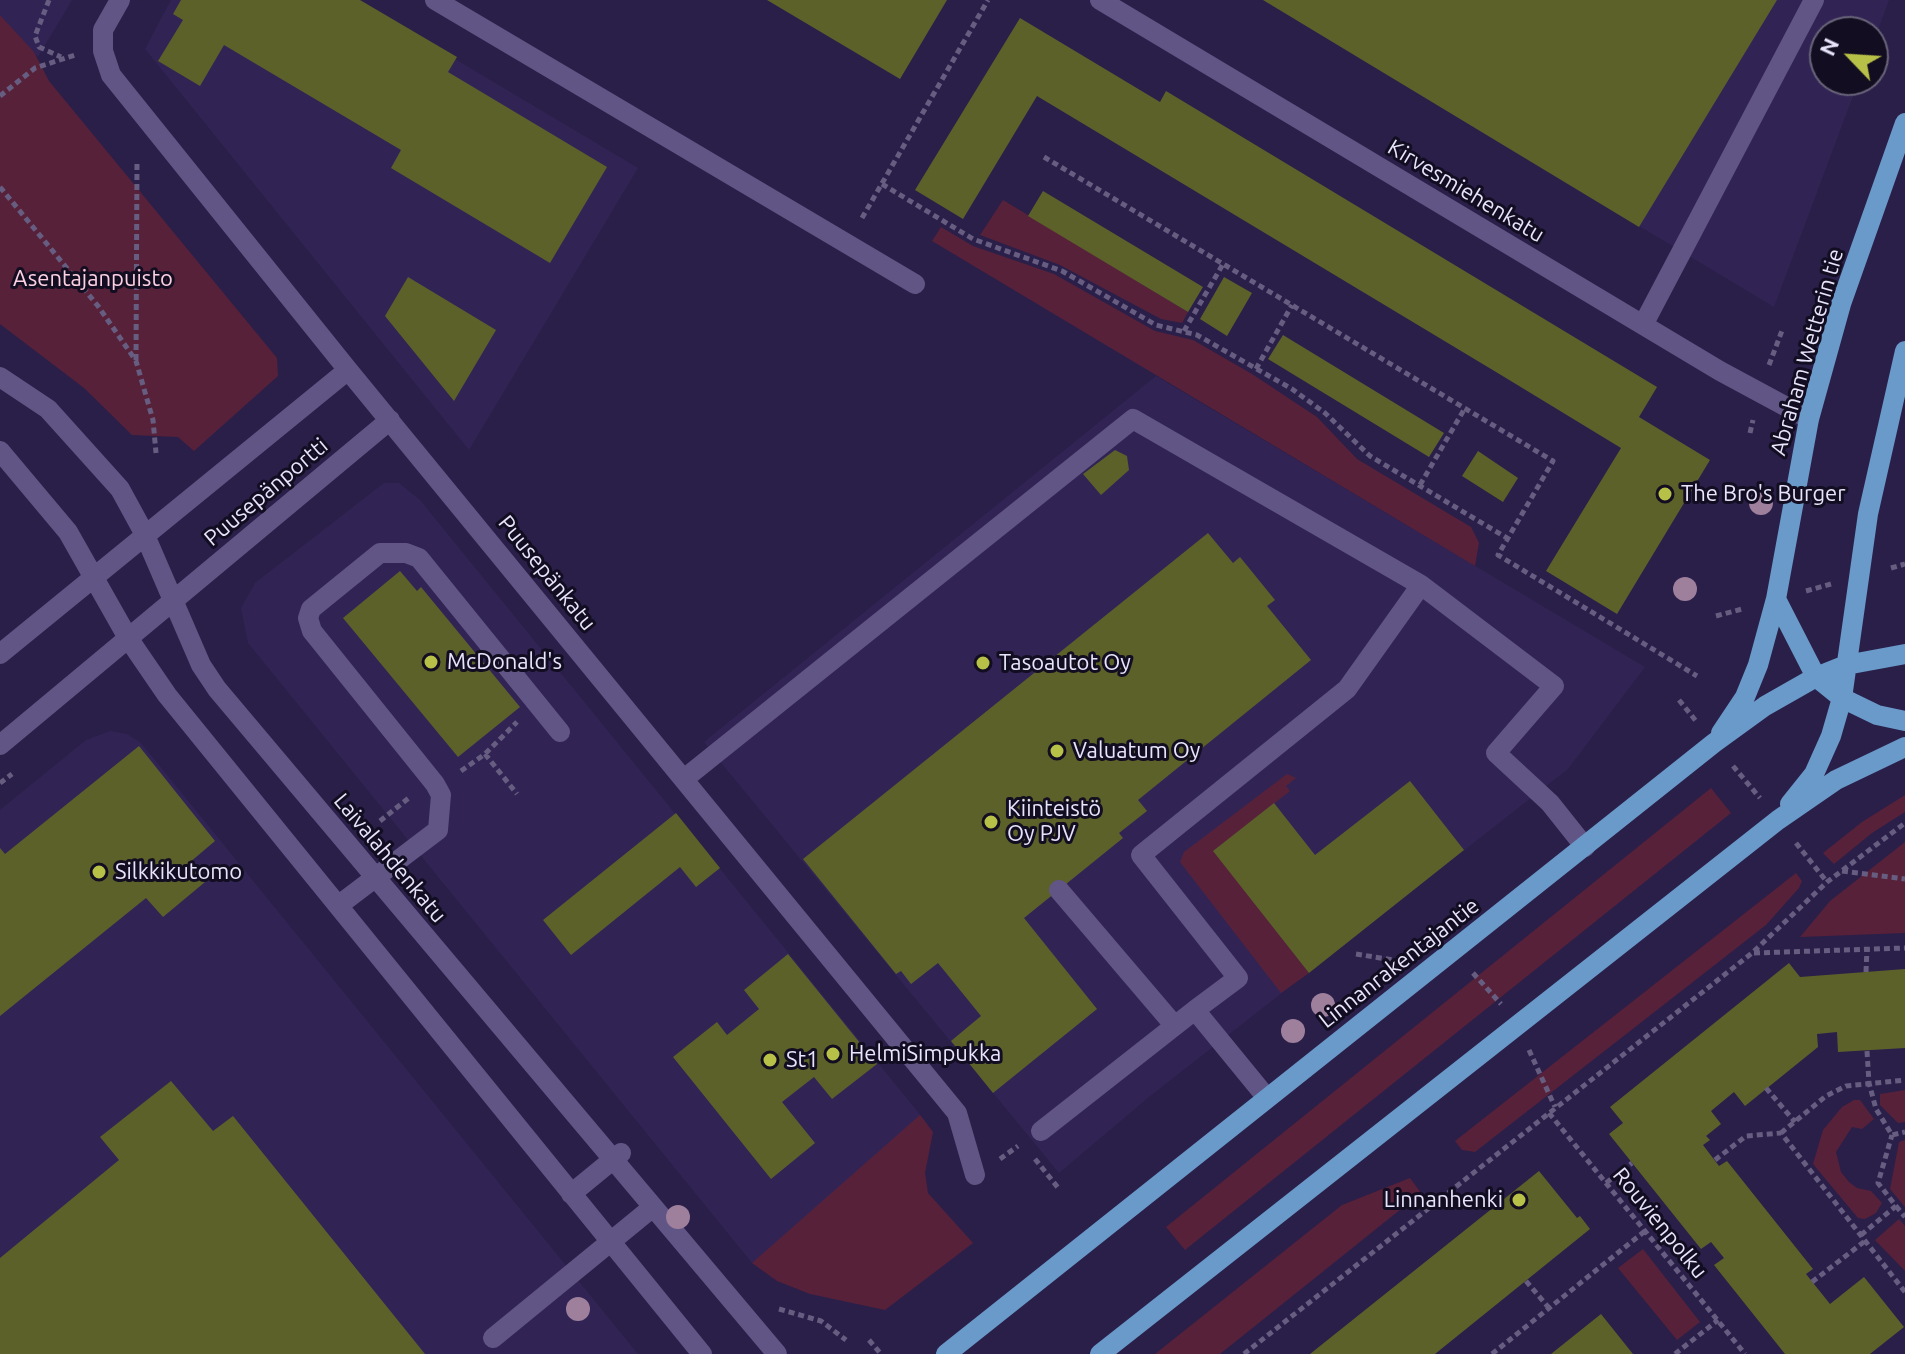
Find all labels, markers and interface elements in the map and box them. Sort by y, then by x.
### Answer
north arrow [1809,16,1889,96]
text: N [1814,34,1843,59]
street label: Kirvesmiehenkatu [1383,134,1549,248]
street label: Abraham Wetterin tie [1765,246,1849,458]
park label: Asentajanpuisto [13,266,173,292]
street label: Puusepänportti [199,433,333,551]
place label: The Bro's Burger [1681,481,1846,507]
marker: The Bro's Burger [1656,485,1674,503]
street label: Puusepänkatu [493,510,601,636]
place label: McDonald's [447,649,562,675]
place label: Tasoautot Oy [999,650,1131,676]
marker: McDonald's [422,653,440,671]
marker: Tasoautot Oy [974,654,992,672]
place label: Valuatum Oy [1073,738,1200,764]
marker: Valuatum Oy [1048,742,1066,760]
street label: Laivalahdenkatu [328,788,452,928]
place label: Kiinteistö Oy PJV [1007,796,1101,848]
marker: Kiinteistö Oy PJV [982,813,1000,831]
place label: Silkkikutomo [115,859,242,885]
marker: Silkkikutomo [90,863,108,881]
street label: Linnanrakentajantie [1314,892,1484,1034]
place label: HelmiSimpukka [849,1041,1001,1067]
marker: HelmiSimpukka [824,1045,842,1063]
place label: St1 [786,1047,819,1073]
marker: St1 [761,1051,779,1069]
street label: Rouvienpolku [1607,1162,1713,1284]
place label: Linnanhenki [1384,1187,1503,1213]
marker: Linnanhenki [1510,1191,1528,1209]

